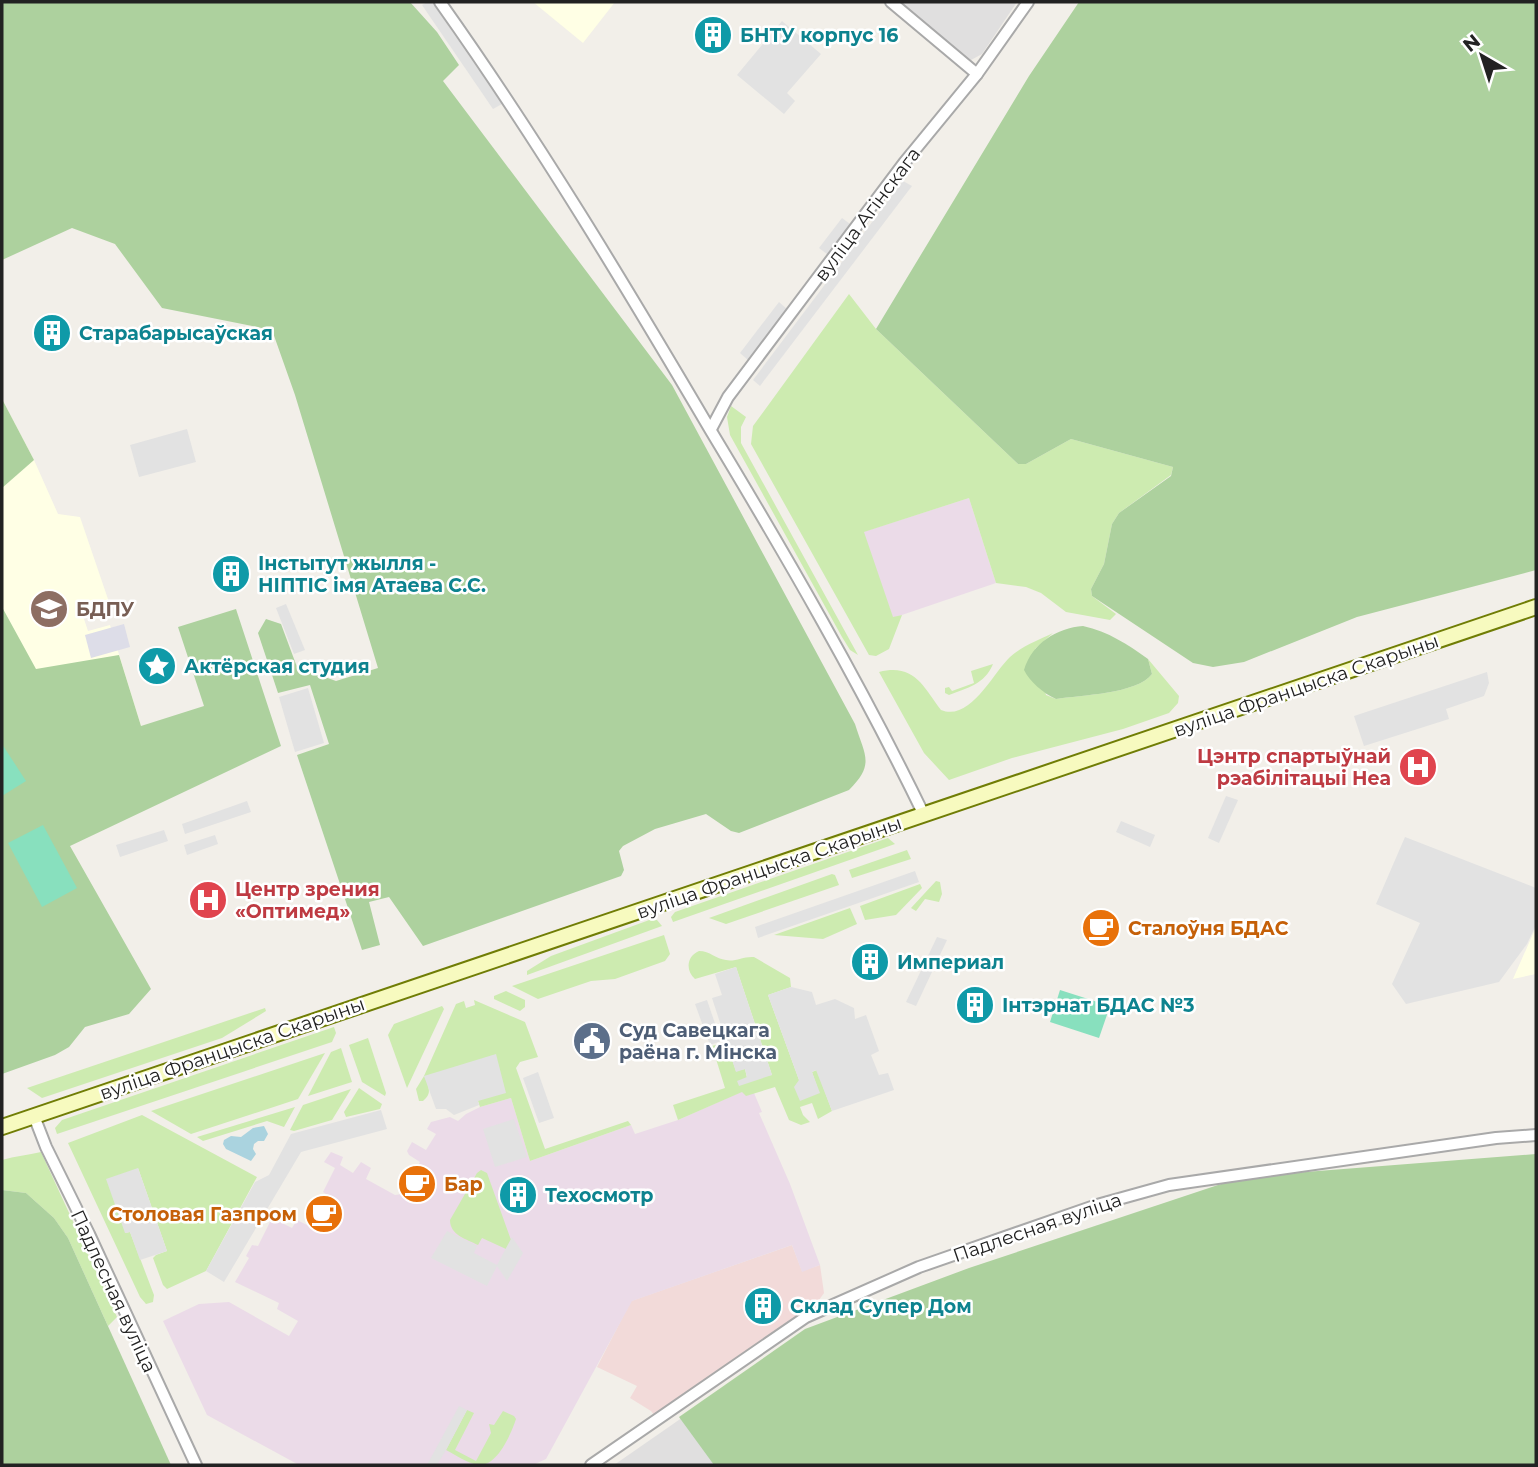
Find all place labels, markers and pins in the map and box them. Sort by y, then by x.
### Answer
building icon: БНТУ корпус 16 [692,14,734,56]
place label: БНТУ корпус 16 [740,24,898,47]
building icon: Старабарысаўская [31,312,73,354]
place label: Старабарысаўская [79,322,273,345]
place label: Інстытут жылля - НІПТІС імя Атаева С.С. [258,552,486,597]
building icon: Інстытут жылля - НІПТІС імя Атаева С.С. [210,553,252,595]
school or university icon: БДПУ [28,588,70,630]
place label: БДПУ [76,598,135,621]
place icon: Актёрская студия [136,645,178,687]
place label: Актёрская студия [184,655,370,678]
place label: Цэнтр спартыўнай рэабілітацыі Неа [1197,745,1391,790]
hospital icon: Цэнтр спартыўнай рэабілітацыі Неа [1397,746,1439,788]
place label: Центр зрения «Оптимед» [235,878,380,923]
hospital icon: Центр зрения «Оптимед» [187,879,229,921]
cafe icon: Сталоўня БДАС [1080,907,1122,949]
place label: Сталоўня БДАС [1128,917,1289,940]
building icon: Империал [849,941,891,983]
place label: Империал [897,951,1004,974]
building icon: Інтэрнат БДАС №3 [954,984,996,1026]
place label: Інтэрнат БДАС №3 [1002,994,1194,1017]
place label: Суд Савецкага раёна г. Мінска [619,1019,777,1064]
public building icon: Суд Савецкага раёна г. Мінска [571,1020,613,1062]
cafe icon: Бар [396,1163,438,1205]
place label: Бар [444,1173,483,1196]
building icon: Техосмотр [497,1174,539,1216]
place label: Техосмотр [545,1184,654,1207]
cafe icon: Столовая Газпром [303,1193,345,1235]
place label: Столовая Газпром [109,1203,297,1226]
building icon: Склад Супер Дом [742,1285,784,1327]
place label: Склад Супер Дом [790,1295,972,1318]

